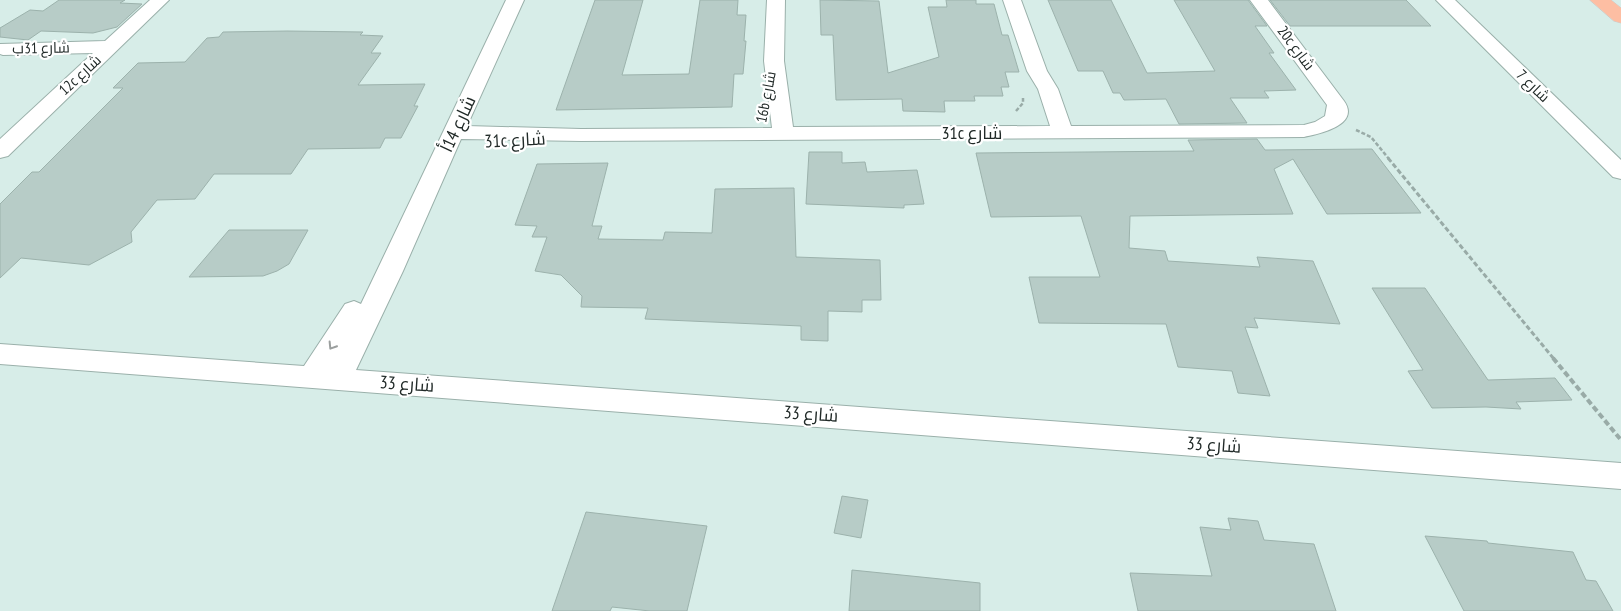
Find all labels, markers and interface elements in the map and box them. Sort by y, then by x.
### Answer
street label: 20c شارع [1272,22,1319,75]
street label: شارع 31ب [12,37,70,60]
street label: 12c شارع [55,50,106,100]
street label: شارع 7 [1511,65,1554,107]
street label: 16b شارع [751,69,782,125]
street label: شارع 14أ [435,92,481,156]
street label: 31c شارع [942,121,1002,145]
street label: 31c شارع [484,126,546,154]
one-way arrow [329,340,338,349]
street label: شارع 33 [379,370,435,398]
street label: شارع 33 [783,400,839,428]
street label: شارع 33 [1186,431,1242,459]

